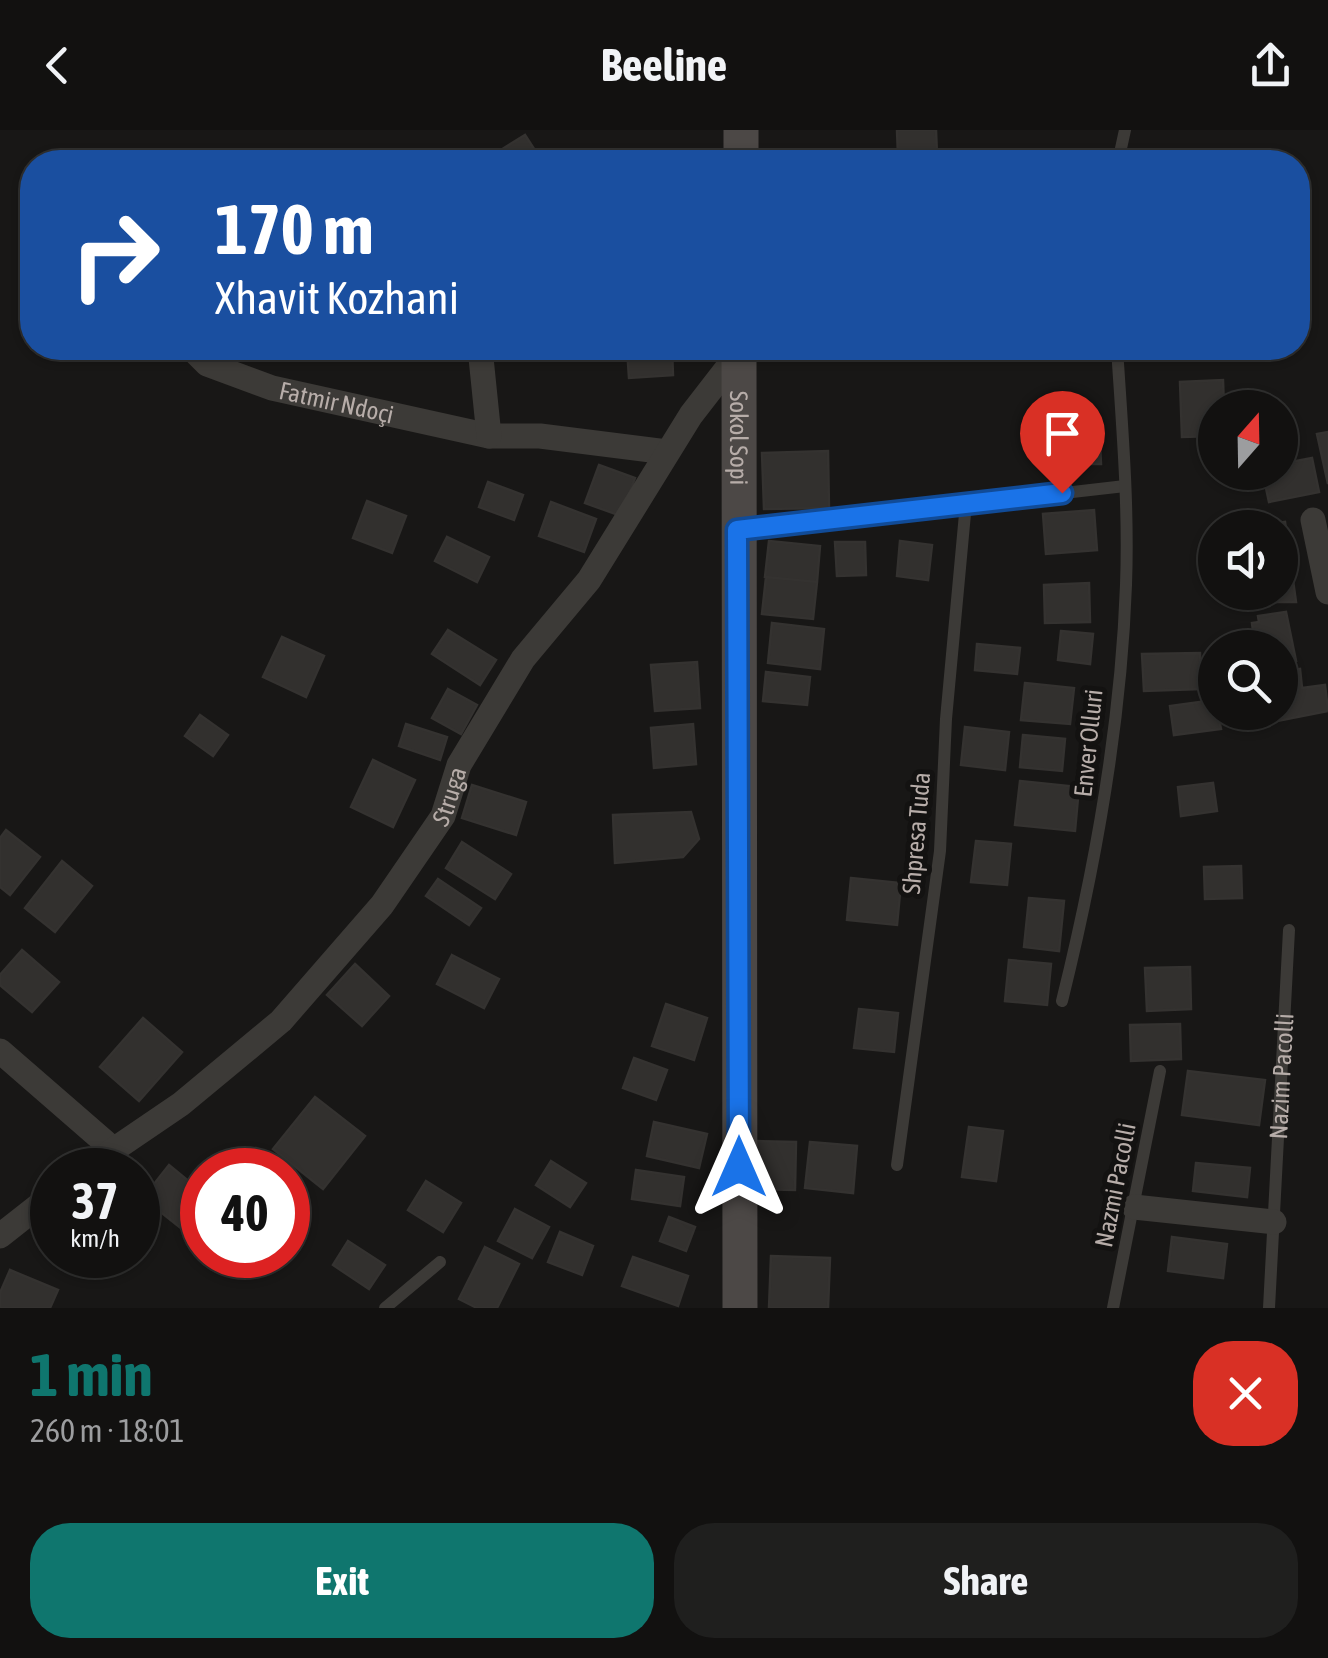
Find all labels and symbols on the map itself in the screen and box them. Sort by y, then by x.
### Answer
street label: Fatmir Ndoçi [277,376,396,429]
north arrow [1198,390,1298,490]
street label: Sokol Sopi [725,391,753,485]
pin [1020,391,1105,494]
street label: Enver Olluri [1068,688,1108,798]
street label: Struga [427,764,471,831]
street label: Shpresa Tuda [897,771,935,895]
street label: Nazim Pacolli [1264,1013,1299,1140]
position arrow [687,1115,791,1219]
street label: Nazmi Pacolli [1089,1121,1141,1249]
speed limit sign: 40 [180,1148,310,1278]

